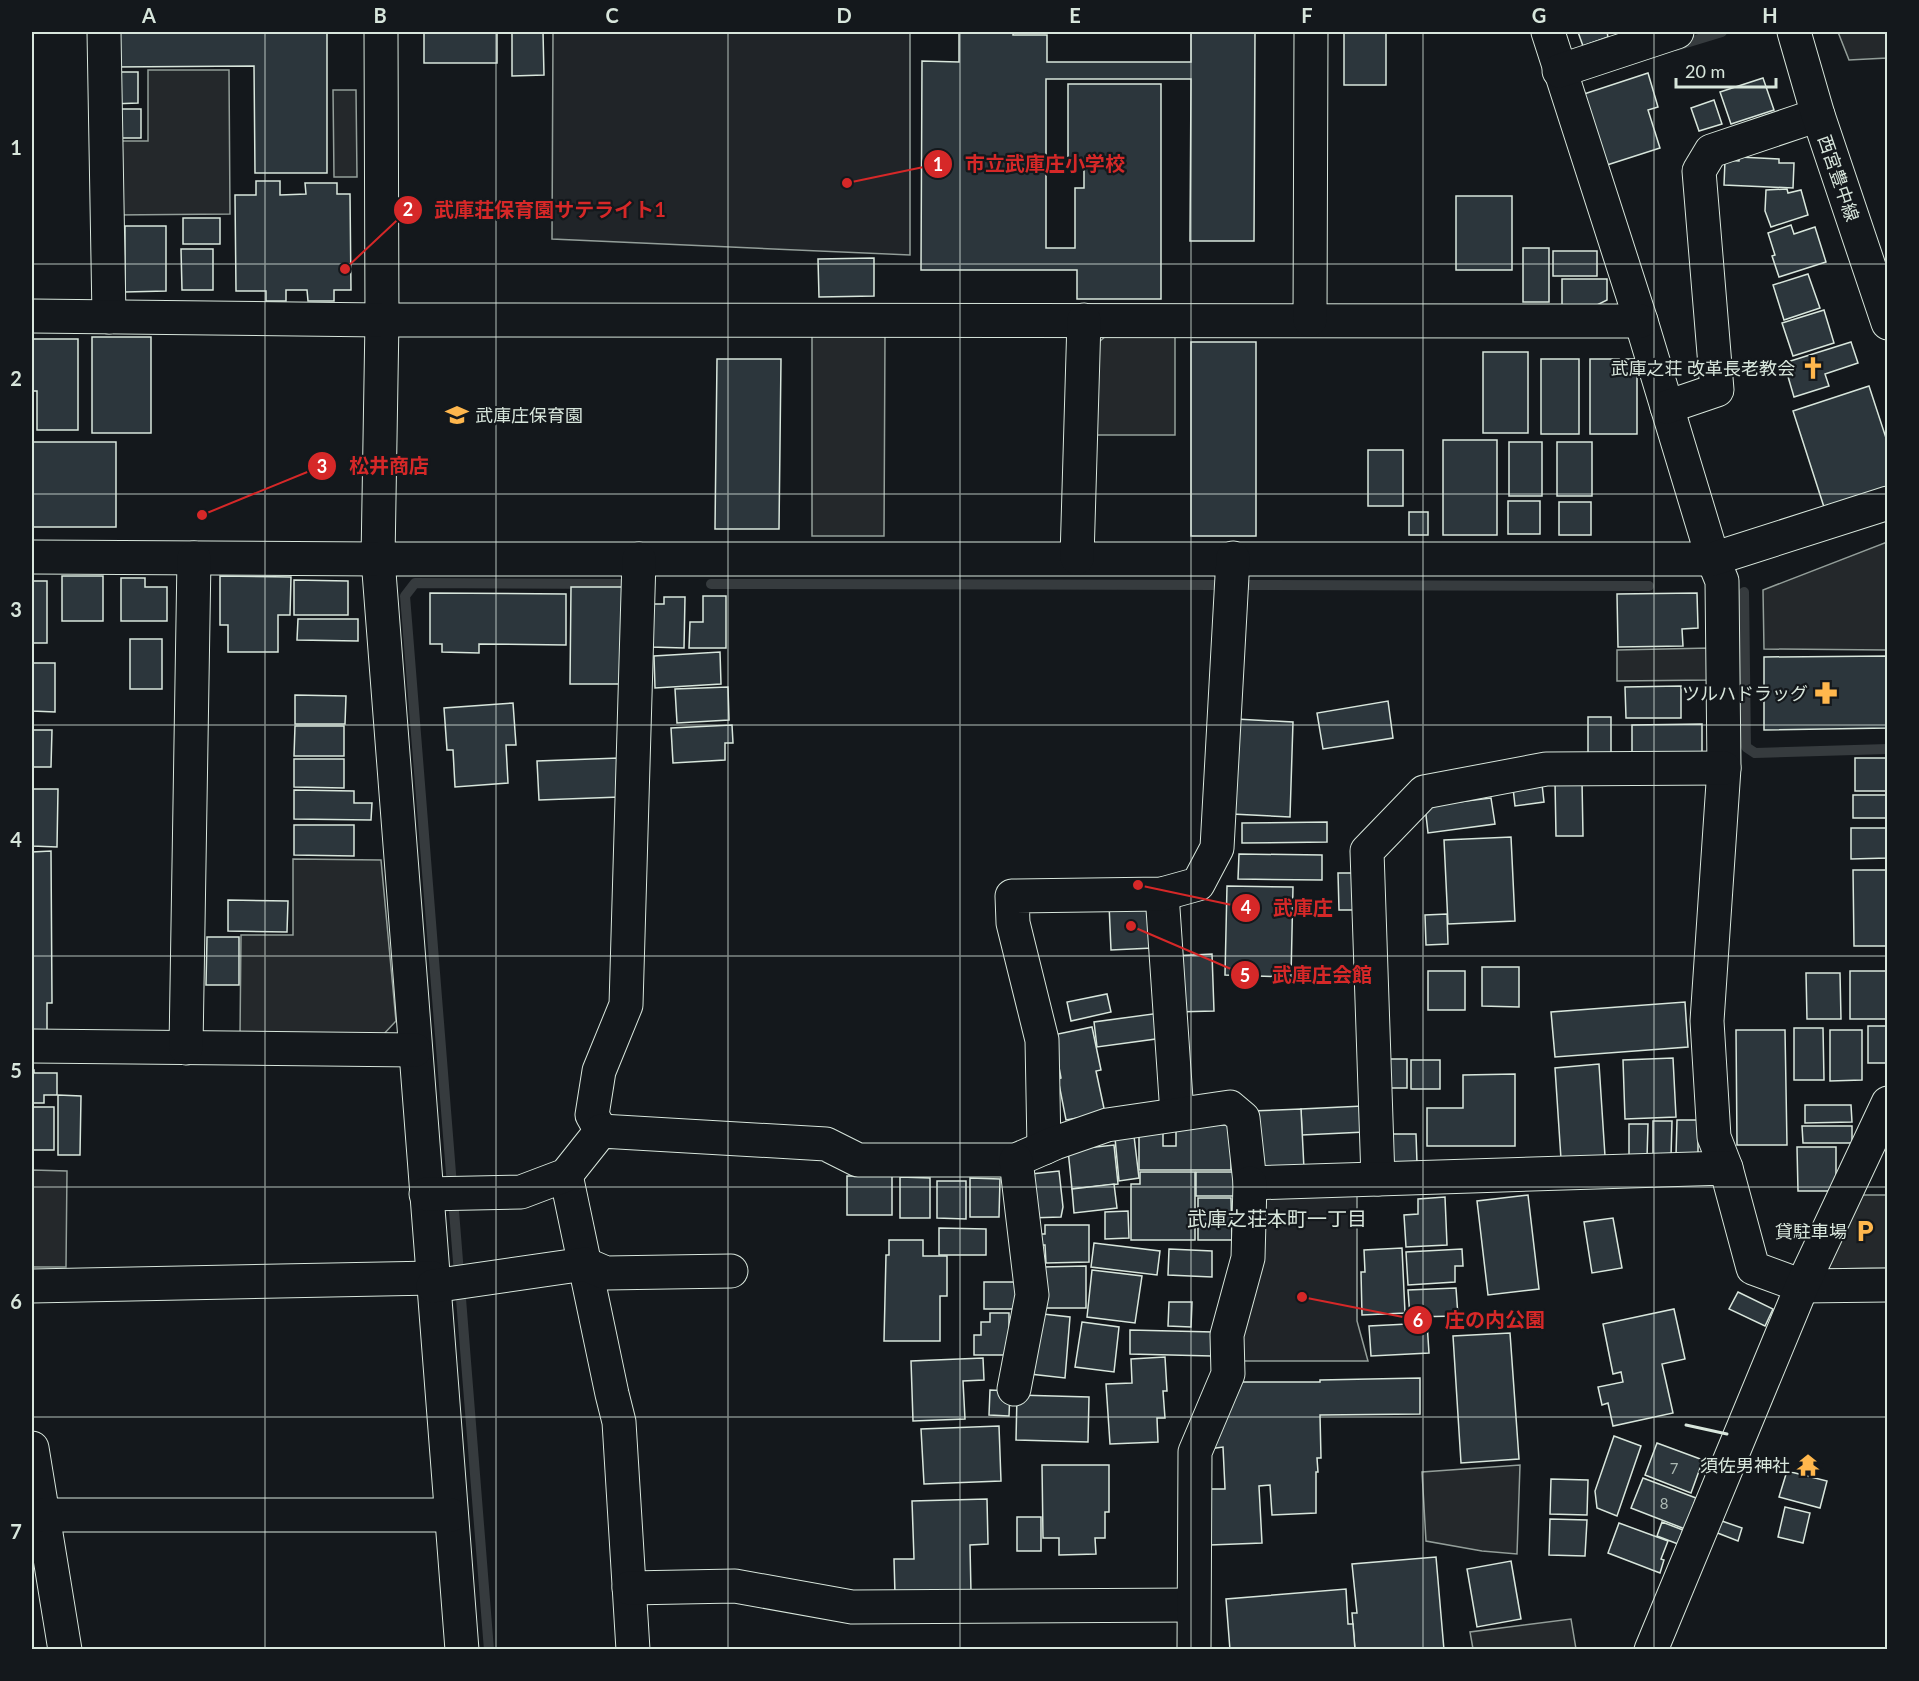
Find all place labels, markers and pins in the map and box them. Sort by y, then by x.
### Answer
callout: 市立武庫庄小学校 [923,145,1137,183]
callout: 武庫荘保育園サテライト1 [393,191,678,229]
church icon: 武庫之荘 改革長老教会 [1800,355,1826,381]
place label: 武庫之荘 改革長老教会 [1610,357,1795,379]
school or university icon: 武庫庄保育園 [444,402,470,428]
place label: 武庫庄保育園 [475,404,583,426]
callout: 松井商店 [307,447,441,485]
pharmacy icon: ツルハドラッグ [1813,680,1839,706]
place label: ツルハドラッグ [1682,682,1808,704]
callout: 武庫庄 [1231,889,1345,927]
callout: 武庫庄会館 [1230,956,1384,994]
parking icon: 貸駐車場 [1852,1218,1878,1244]
place label: 貸駐車場 [1775,1220,1847,1242]
callout: 庄の内公園 [1403,1301,1557,1339]
temple icon: 須佐男神社 [1795,1452,1821,1478]
place label: 須佐男神社 [1700,1454,1790,1476]

